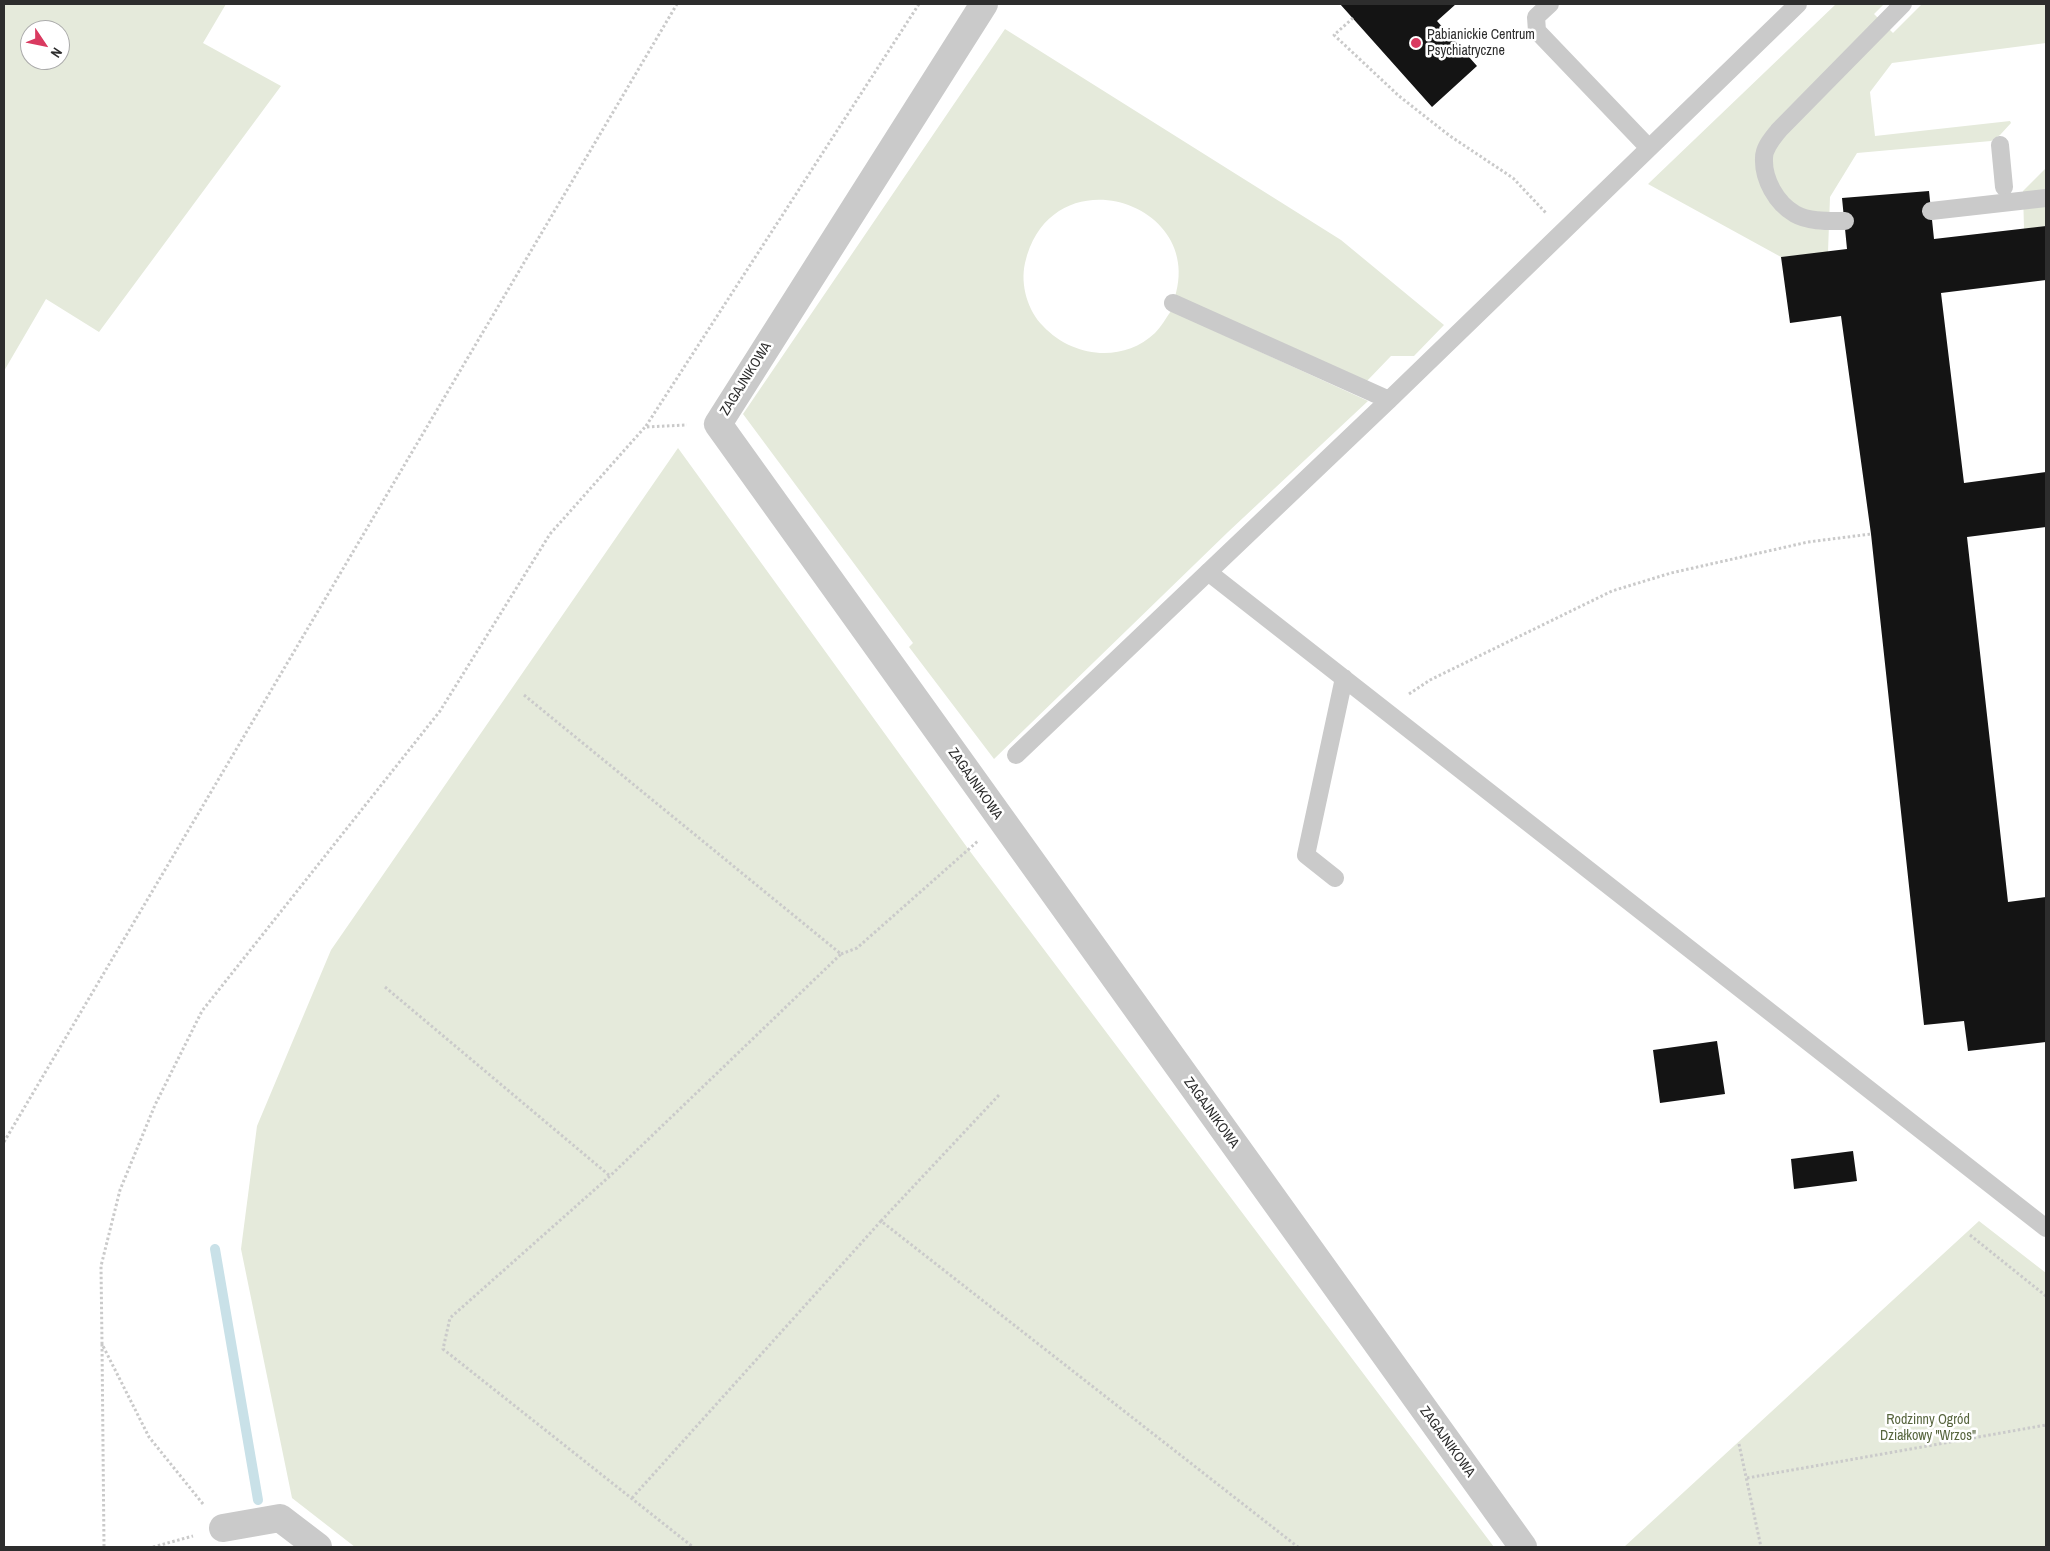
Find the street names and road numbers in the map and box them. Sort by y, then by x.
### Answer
street label: ZAGAJNIKOWA [717,339,775,419]
street label: ZAGAJNIKOWA [944,745,1006,823]
street label: ZAGAJNIKOWA [1180,1074,1242,1152]
street label: ZAGAJNIKOWA [1416,1403,1478,1481]

